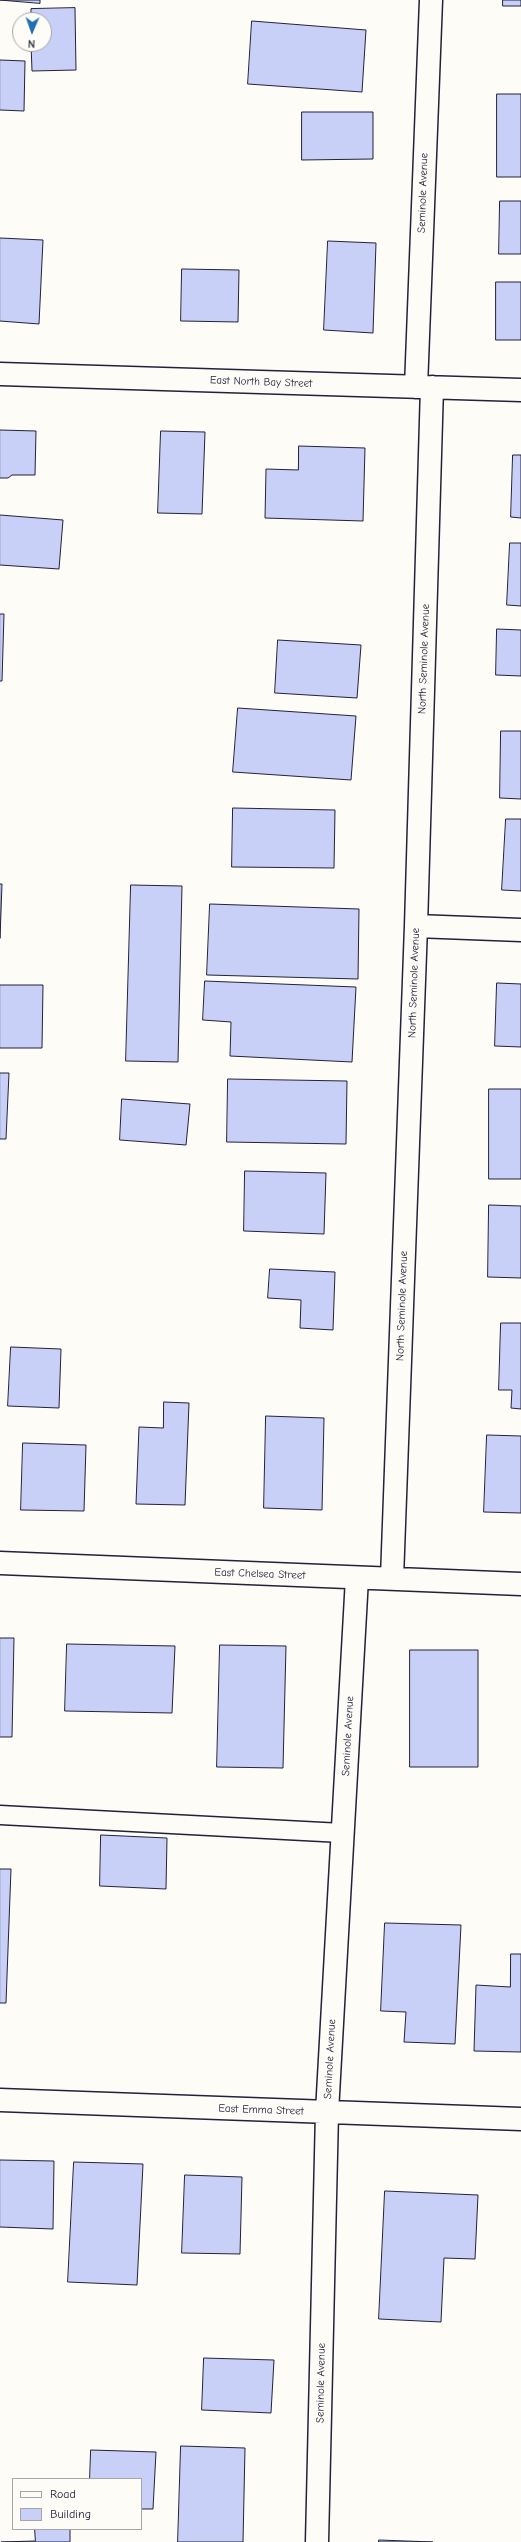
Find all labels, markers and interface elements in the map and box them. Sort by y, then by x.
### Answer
north arrow [12,12,52,52]
text: N [28,37,35,50]
street label: Seminole Avenue [415,153,431,233]
street label: East North Bay Street [210,374,312,390]
street label: North Seminole Avenue [415,604,433,714]
street label: North Seminole Avenue [405,928,423,1038]
street label: North Seminole Avenue [393,1251,411,1361]
street label: East Chelsea Street [214,1566,306,1582]
street label: Seminole Avenue [339,1696,357,1776]
street label: Seminole Avenue [321,2019,339,2099]
street label: East Emma Street [218,2102,304,2118]
street label: Seminole Avenue [314,2343,328,2423]
legend [12,2478,142,2530]
text: Road [50,2487,76,2501]
text: Building [50,2507,91,2521]

